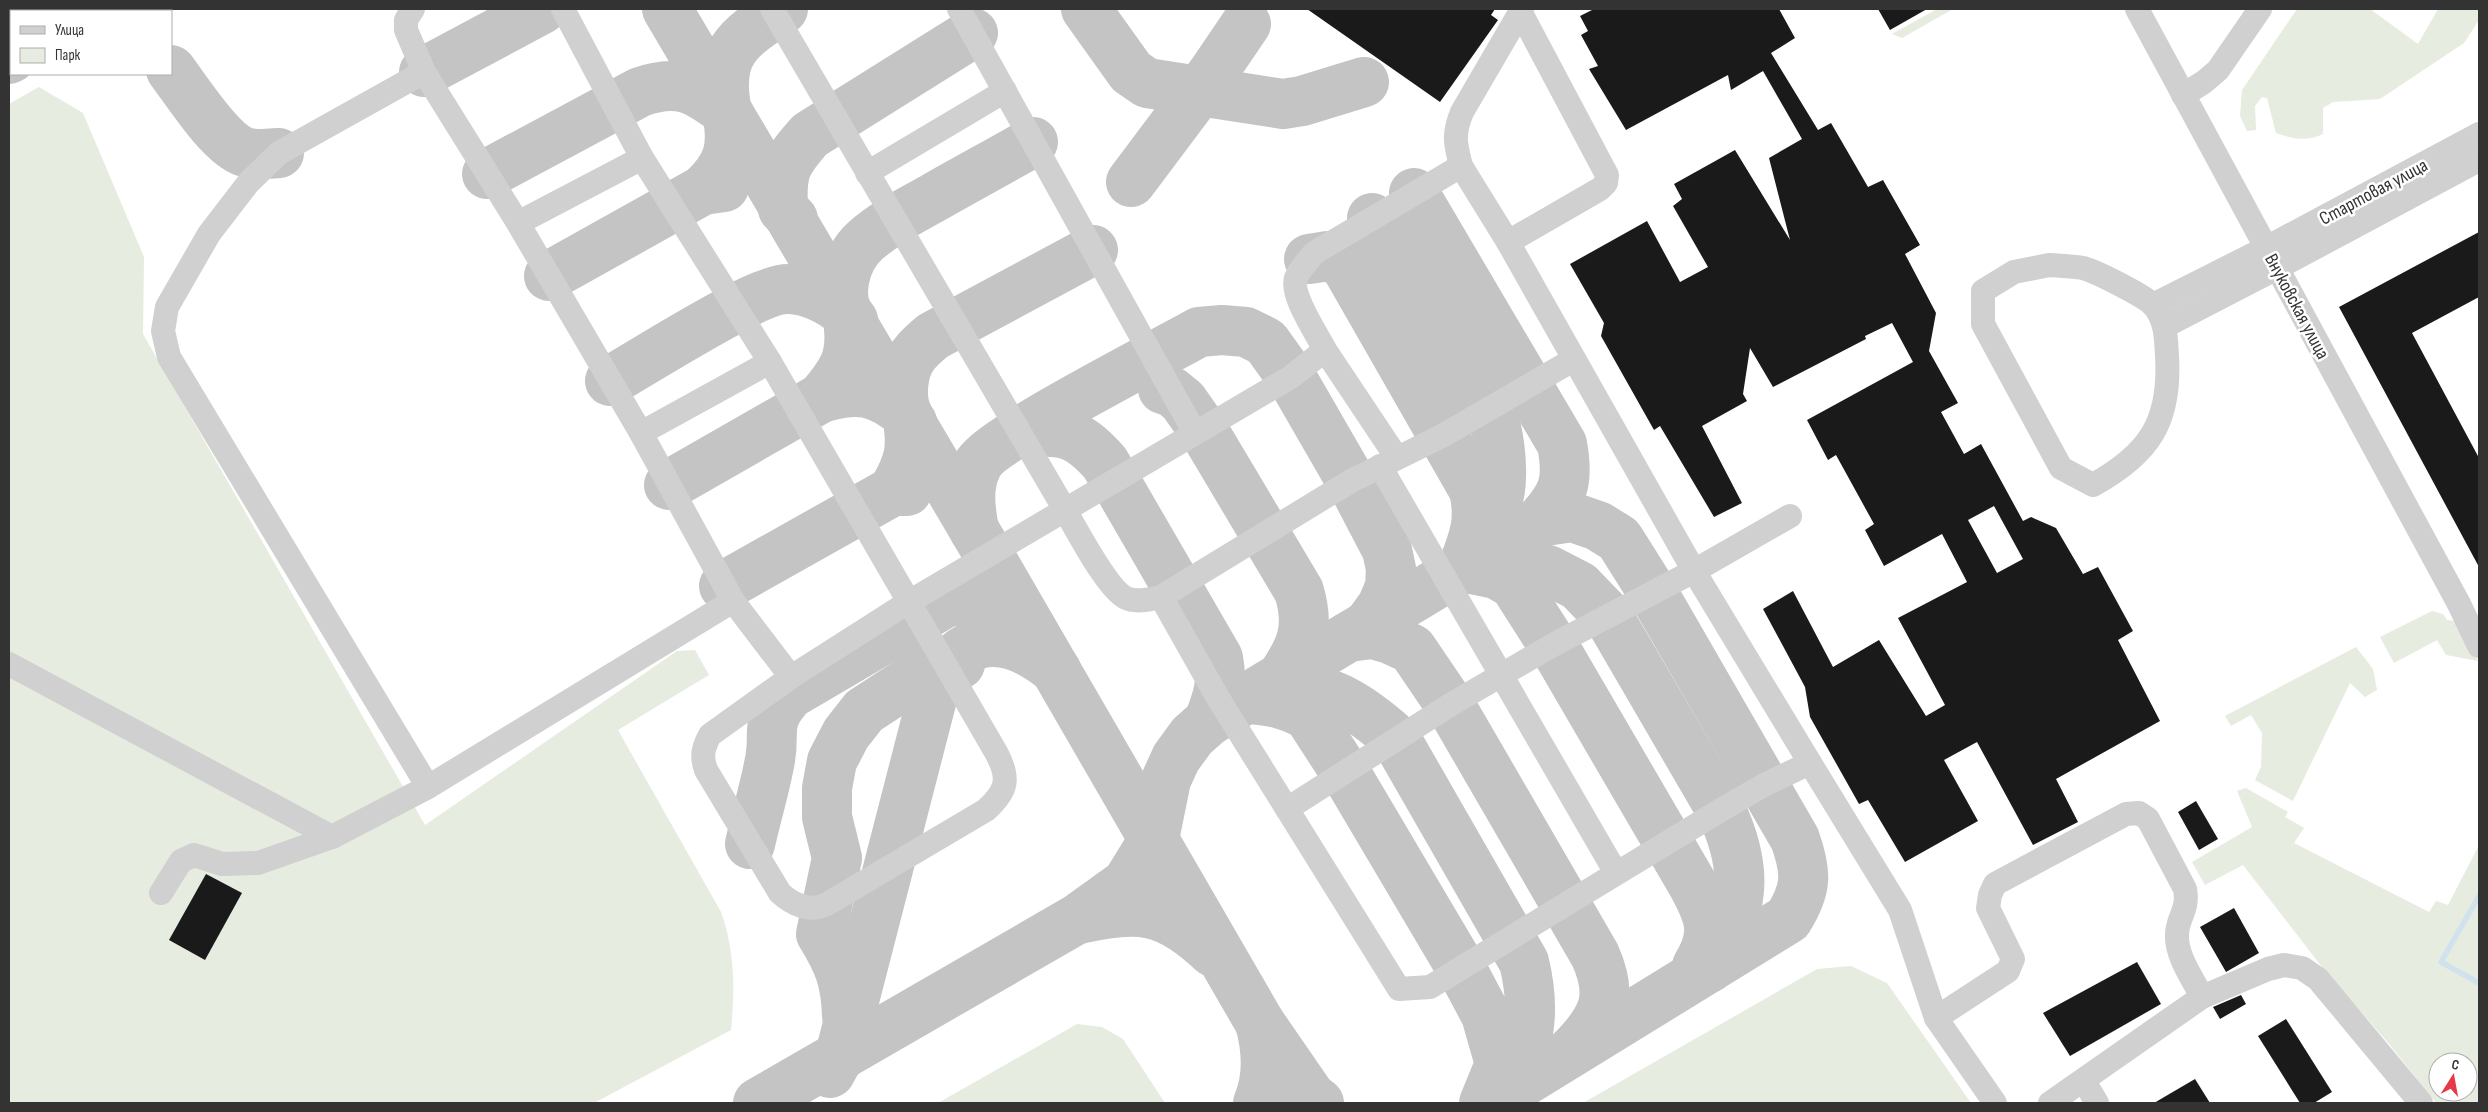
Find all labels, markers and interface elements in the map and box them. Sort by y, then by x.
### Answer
legend [10,10,172,75]
text: Улица [55,21,84,40]
text: Парк [55,46,81,65]
street label: Стартовая улица [2316,154,2432,230]
street label: Внуковская улица [2259,250,2334,363]
north arrow [2428,1052,2478,1102]
text: С [2450,1056,2461,1074]

